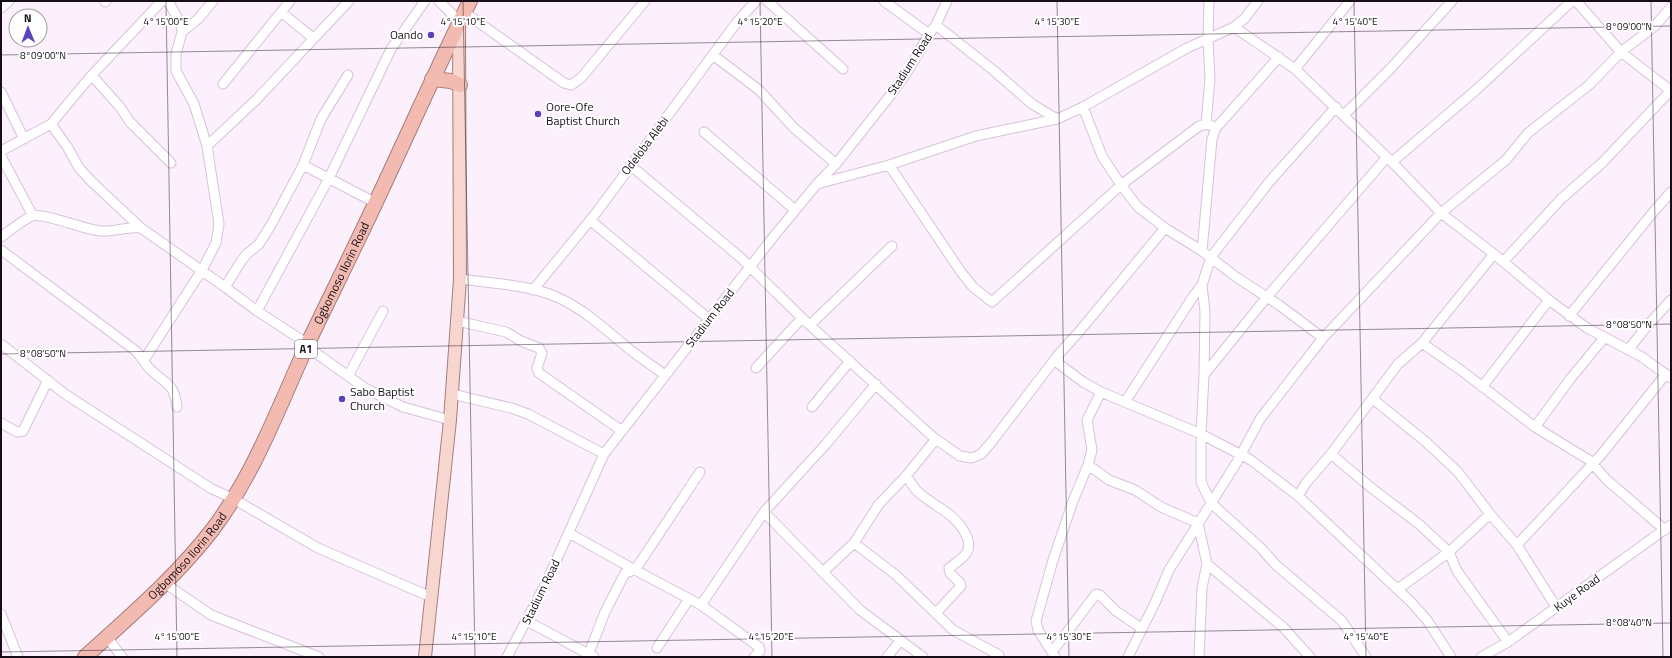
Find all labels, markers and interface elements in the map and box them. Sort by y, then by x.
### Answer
north arrow [8,8,48,48]
text: N [24,10,32,26]
text: 4°15'00"E [144,14,189,29]
text: 4°15'10"E [441,14,486,29]
text: 4°15'20"E [738,14,783,29]
text: 4°15'30"E [1035,14,1080,29]
text: 4°15'40"E [1333,14,1378,29]
text: 8°09'00"N [1606,19,1652,34]
place label: Oando [390,25,423,44]
street label: Stadium Road [882,29,937,99]
marker: Oando [426,30,436,40]
text: 8°09'00"N [20,48,66,63]
place label: Oore-Ofe Baptist Church [546,97,620,130]
marker: Oore-Ofe Baptist Church [533,109,543,119]
street label: Odeloba Alebi [616,112,673,179]
street label: Ogbomoso Ilorin Road [308,219,374,328]
street label: Stadium Road [680,284,739,351]
text: 8°08'50"N [1606,317,1652,332]
road number: A1 [295,340,317,358]
text: 8°08'50"N [20,346,66,361]
place label: Sabo Baptist Church [350,382,415,415]
marker: Sabo Baptist Church [337,394,347,404]
street label: Ogbomoso Ilorin Road [143,508,231,604]
street label: Stadium Road [517,556,565,628]
street label: Kuye Road [1550,569,1604,616]
text: 8°08'40"N [1606,615,1652,630]
text: 4°15'00"E [155,629,200,644]
text: 4°15'10"E [452,629,497,644]
text: 4°15'20"E [749,629,794,644]
text: 4°15'30"E [1047,629,1092,644]
text: 4°15'40"E [1344,629,1389,644]

